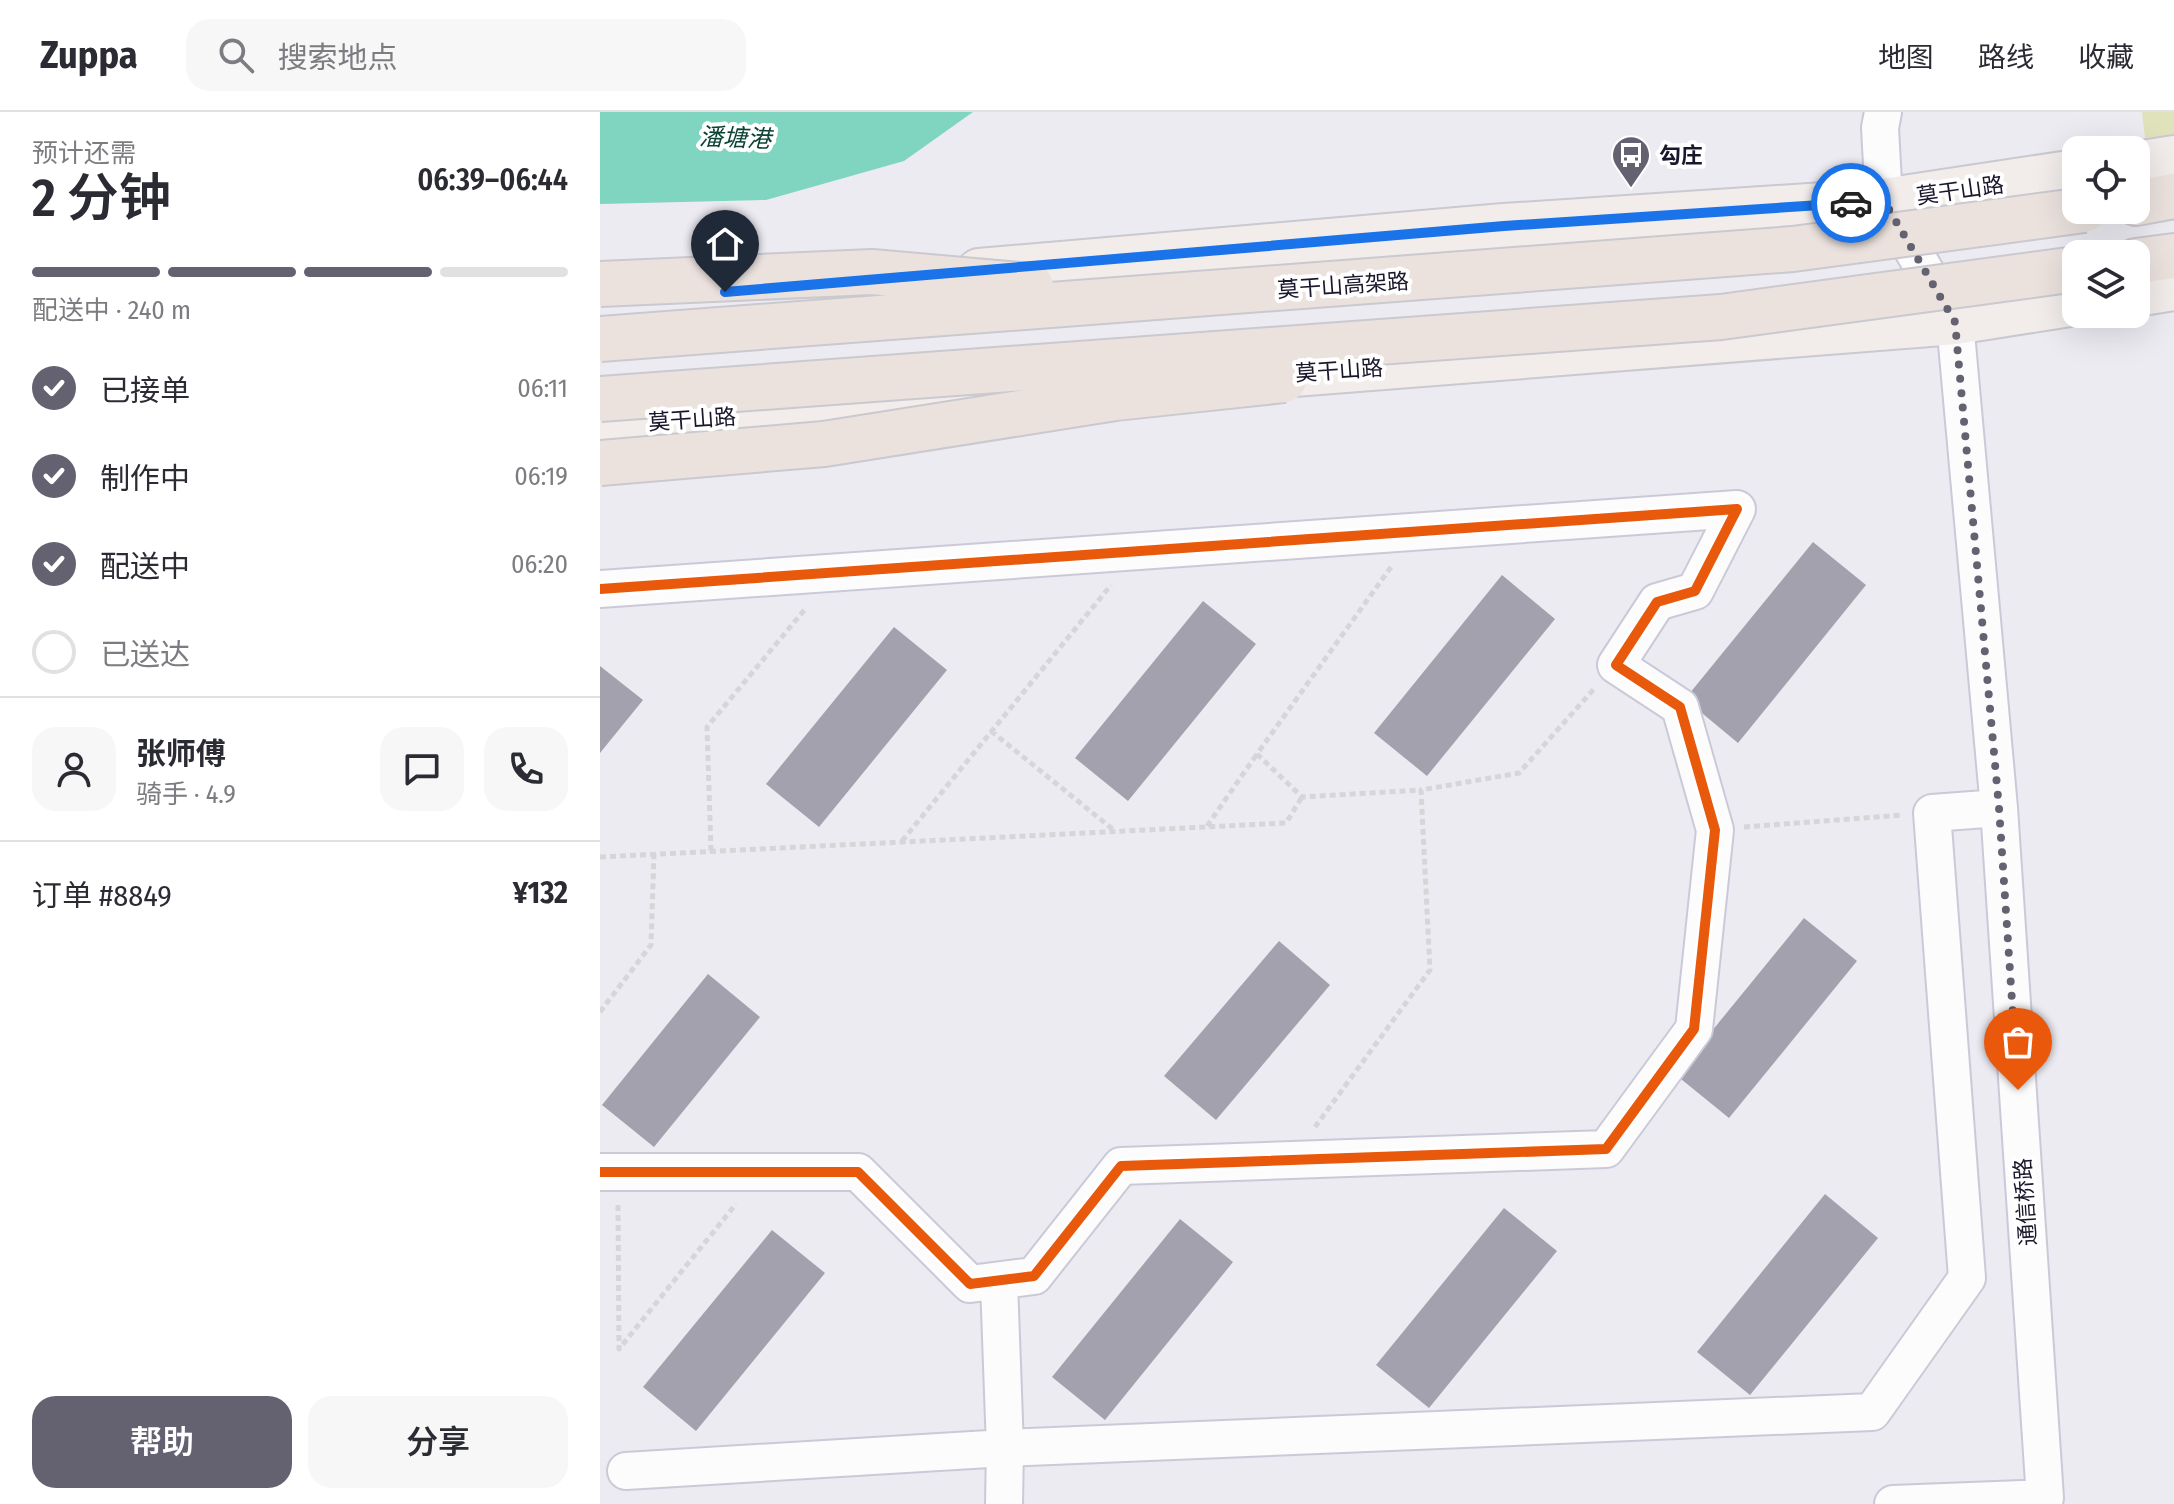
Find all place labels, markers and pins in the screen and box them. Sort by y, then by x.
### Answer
bus stop icon: 勾庄 [1610,134,1652,189]
place label: 勾庄 [1659,142,1703,169]
pin [691,210,759,292]
pin [1984,1008,2052,1090]

